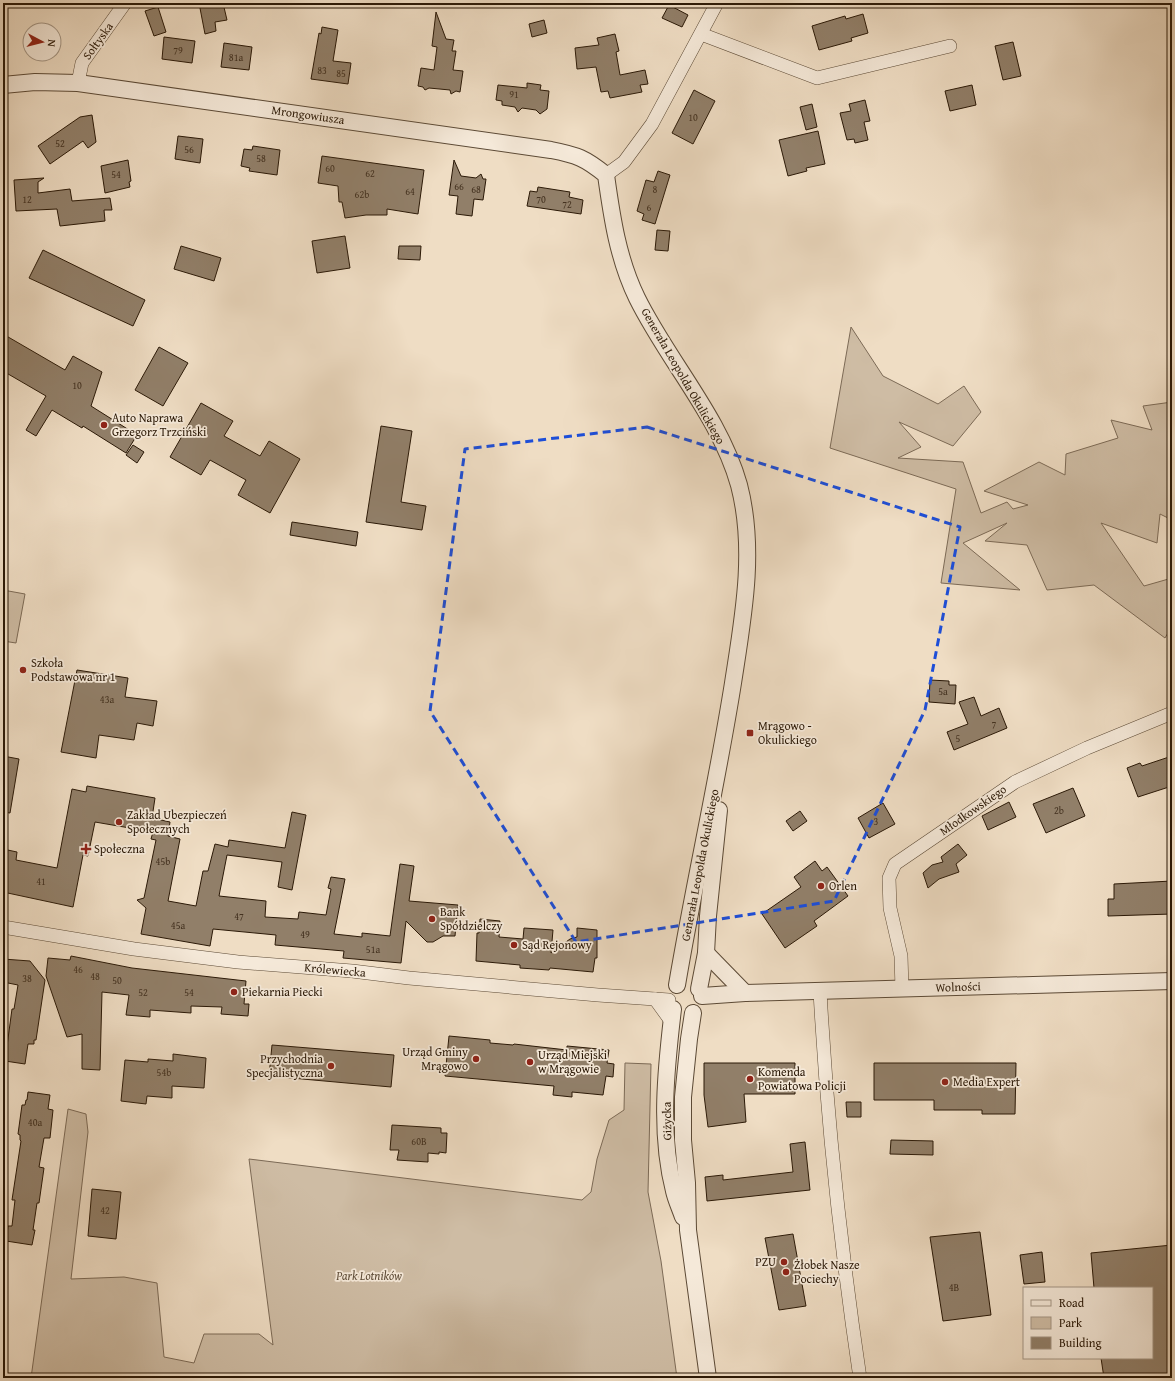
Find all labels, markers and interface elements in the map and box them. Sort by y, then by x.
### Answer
street label: Sołtyska [78,18,117,63]
north arrow [22,22,62,62]
text: N [43,39,60,48]
house number: 79 [173,43,183,58]
house number: 81a [229,50,243,65]
house number: 83 [317,63,327,78]
house number: 85 [336,66,346,81]
house number: 91 [509,87,519,102]
street label: Mrongowiusza [271,101,346,128]
house number: 10 [688,110,698,125]
house number: 52 [55,136,65,151]
house number: 56 [184,142,194,157]
house number: 58 [256,151,266,166]
house number: 60 [325,161,335,176]
house number: 62 [365,166,375,181]
house number: 54 [111,167,121,182]
house number: 66 [454,179,464,194]
house number: 68 [471,182,481,197]
house number: 8 [653,182,658,197]
house number: 64 [405,184,415,199]
house number: 62b [355,187,369,202]
house number: 12 [22,192,32,207]
house number: 70 [536,192,546,207]
house number: 72 [562,197,572,212]
house number: 6 [647,200,652,215]
street label: Generała Leopolda Okulickiego [637,305,729,447]
house number: 10 [72,378,82,393]
place label: Auto Naprawa Grzegorz Trzciński [112,409,207,440]
marker: Auto Naprawa Grzegorz Trzciński [99,420,109,430]
place label: Szkoła Podstawowa nr 1 [31,654,116,685]
marker: Szkoła Podstawowa nr 1 [18,665,28,675]
house number: 5a [938,684,948,699]
house number: 43a [100,692,114,707]
place label: Mrągowo - Okulickiego [758,717,817,748]
house number: 7 [992,717,997,732]
marker: Mrągowo - Okulickiego [745,728,755,738]
house number: 5 [956,731,961,746]
street label: Młodkowskiego [936,780,1010,839]
street label: Generała Leopolda Okulickiego [676,787,723,942]
house number: 2b [1054,803,1064,818]
place label: Zakład Ubezpieczeń Społecznych [127,806,227,837]
house number: 3 [874,814,879,829]
marker: Zakład Ubezpieczeń Społecznych [114,817,124,827]
place label: Społeczna [94,840,145,857]
marker: Społeczna [81,844,91,854]
house number: 45b [156,854,170,869]
house number: 41 [36,874,46,889]
place label: Orlen [829,877,857,894]
marker: Orlen [816,881,826,891]
place label: Bank Spółdzielczy [440,903,503,934]
house number: 47 [234,909,244,924]
marker: Bank Spółdzielczy [427,914,437,924]
house number: 45a [171,918,185,933]
house number: 49 [300,927,310,942]
place label: Sąd Rejonowy [522,936,592,953]
marker: Sąd Rejonowy [509,940,519,950]
house number: 51a [366,942,380,957]
street label: Królewiecka [304,958,367,981]
house number: 46 [73,962,83,977]
house number: 48 [90,969,100,984]
house number: 38 [22,971,32,986]
house number: 50 [112,973,122,988]
street label: Wolności [935,977,982,996]
place label: Piekarnia Piecki [242,983,323,1000]
house number: 52 [138,985,148,1000]
house number: 54 [184,985,194,1000]
marker: Piekarnia Piecki [229,987,239,997]
place label: Urząd Gminy Mrągowo [402,1043,468,1074]
place label: Urząd Miejski w Mrągowie [538,1046,608,1077]
place label: Przychodnia Specjalistyczna [246,1050,323,1081]
marker: Urząd Gminy Mrągowo [471,1054,481,1064]
marker: Urząd Miejski w Mrągowie [525,1057,535,1067]
marker: Przychodnia Specjalistyczna [326,1061,336,1071]
place label: Komenda Powiatowa Policji [758,1063,847,1094]
house number: 54b [157,1065,171,1080]
place label: Media Expert [953,1073,1021,1090]
marker: Komenda Powiatowa Policji [745,1074,755,1084]
marker: Media Expert [940,1077,950,1087]
street label: Giżycka [658,1101,675,1140]
house number: 40a [28,1115,42,1130]
house number: 60B [411,1134,427,1149]
house number: 42 [100,1203,110,1218]
place label: PZU [755,1253,776,1270]
place label: Żłobek Nasze Pociechy [794,1256,860,1287]
marker: PZU [779,1257,789,1267]
park label: Park Lotników [335,1267,402,1284]
marker: Żłobek Nasze Pociechy [781,1267,791,1277]
house number: 4B [949,1280,960,1295]
legend [1023,1287,1153,1359]
text: Road [1059,1294,1085,1311]
text: Park [1059,1314,1083,1331]
text: Building [1059,1334,1102,1351]

